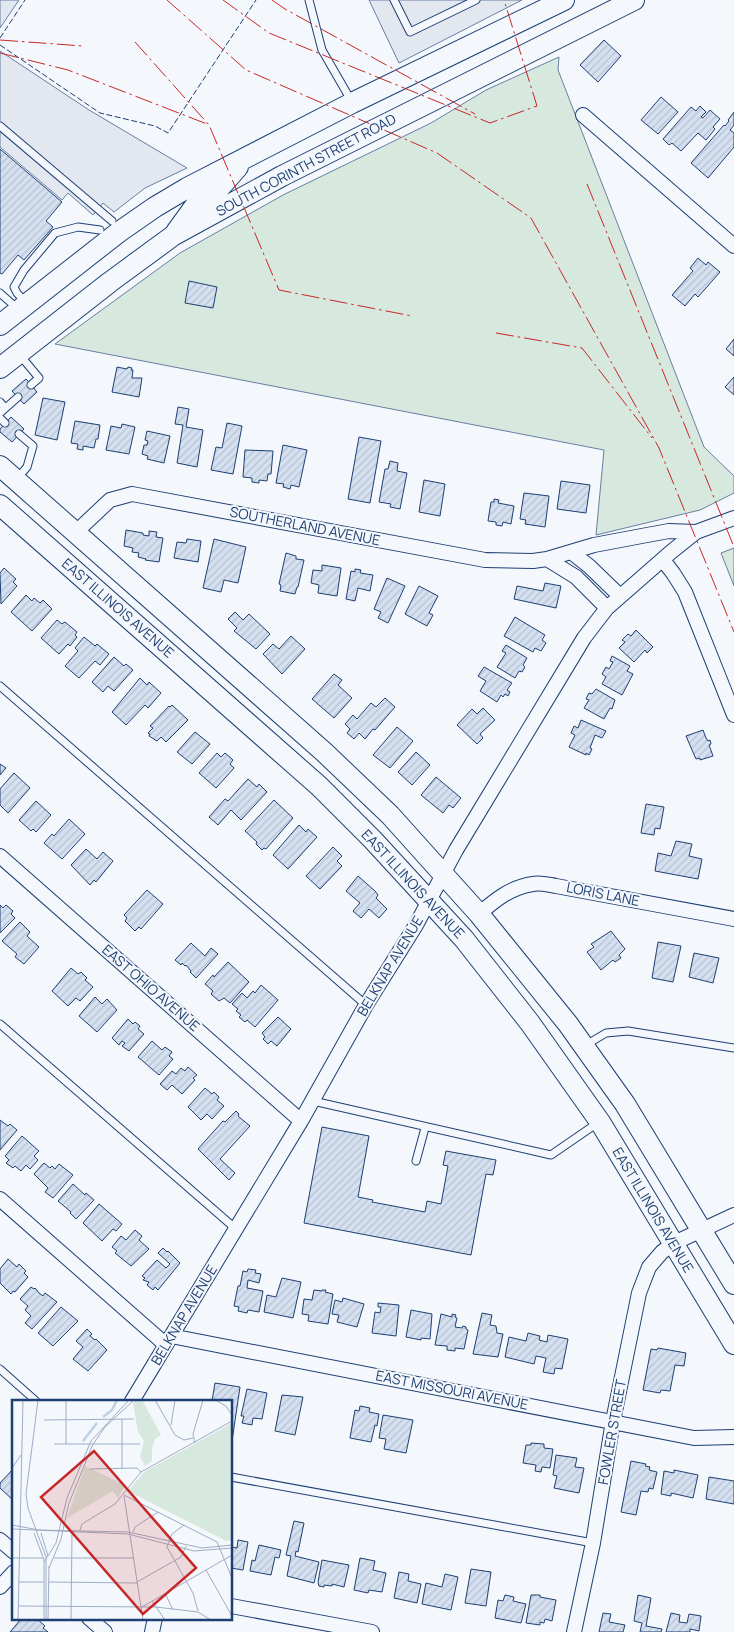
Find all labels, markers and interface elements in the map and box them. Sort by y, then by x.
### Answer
street label: SOUTH CORINTH STREET ROAD [212,109,399,220]
street label: SOUTHERLAND AVENUE [228,502,382,549]
street label: EAST ILLINOIS AVENUE [58,554,178,662]
street label: EAST ILLINOIS AVENUE [358,825,469,942]
street label: LORIS LANE [565,877,641,910]
street label: BELKNAP AVENUE [352,912,427,1019]
street label: EAST OHIO AVENUE [98,940,204,1035]
street label: EAST ILLINOIS AVENUE [608,1144,698,1276]
street label: BELKNAP AVENUE [146,1261,221,1368]
street label: EAST MISSOURI AVENUE [374,1365,530,1414]
street label: FOWLER STREET [593,1377,630,1486]
inset map [12,1400,232,1620]

